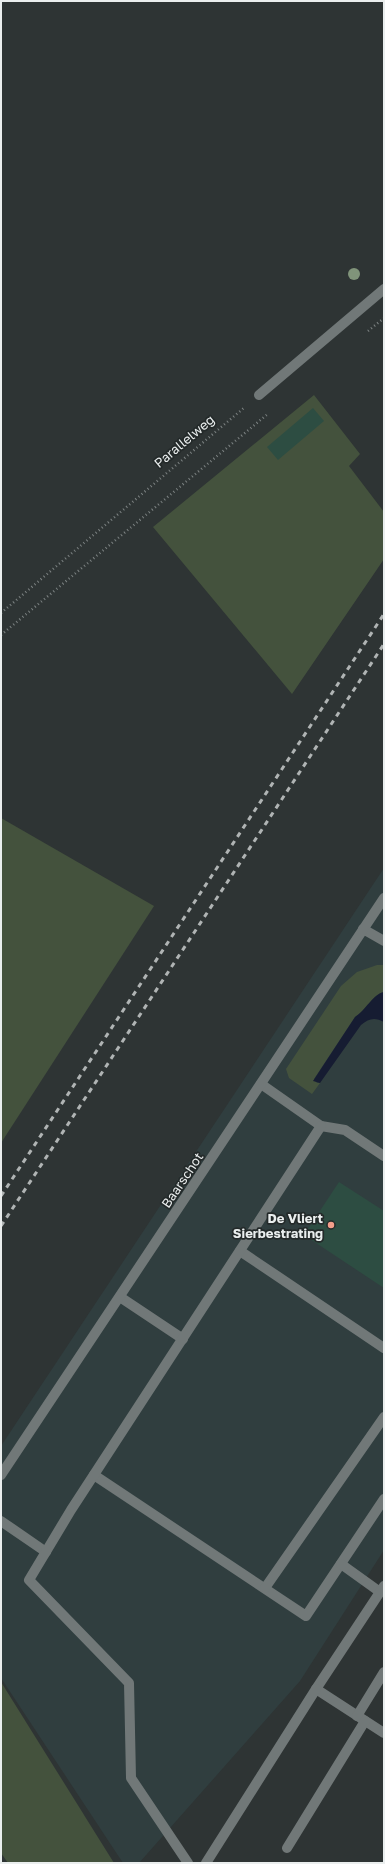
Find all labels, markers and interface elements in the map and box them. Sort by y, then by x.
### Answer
street label: Parallelweg [151,411,217,471]
street label: Baarschot [158,1149,206,1211]
place label: De Vliert Sierbestrating [233,1210,323,1241]
marker: De Vliert Sierbestrating [326,1220,336,1230]

